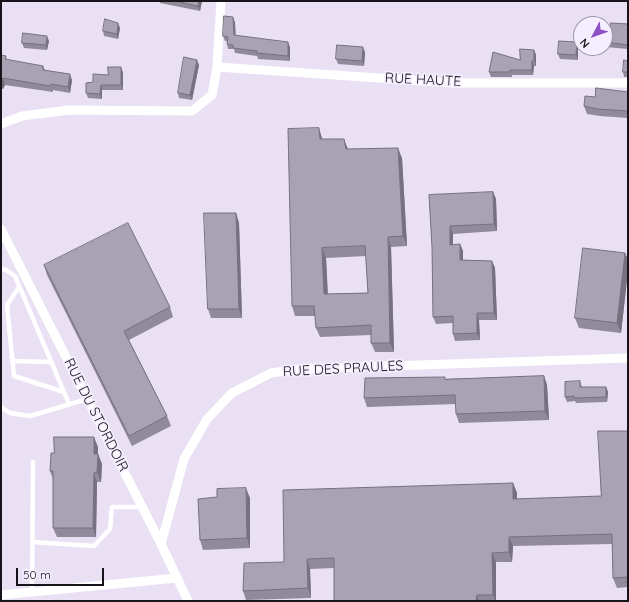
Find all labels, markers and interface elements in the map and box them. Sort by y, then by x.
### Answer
north arrow [573,16,613,56]
text: N [577,36,593,51]
street label: RUE HAUTE [384,70,462,90]
street label: RUE DU STORDOIR [60,356,132,474]
street label: RUE DES PRAULES [282,357,404,381]
scale bar [18,560,106,586]
text: 50 m [23,567,51,582]

